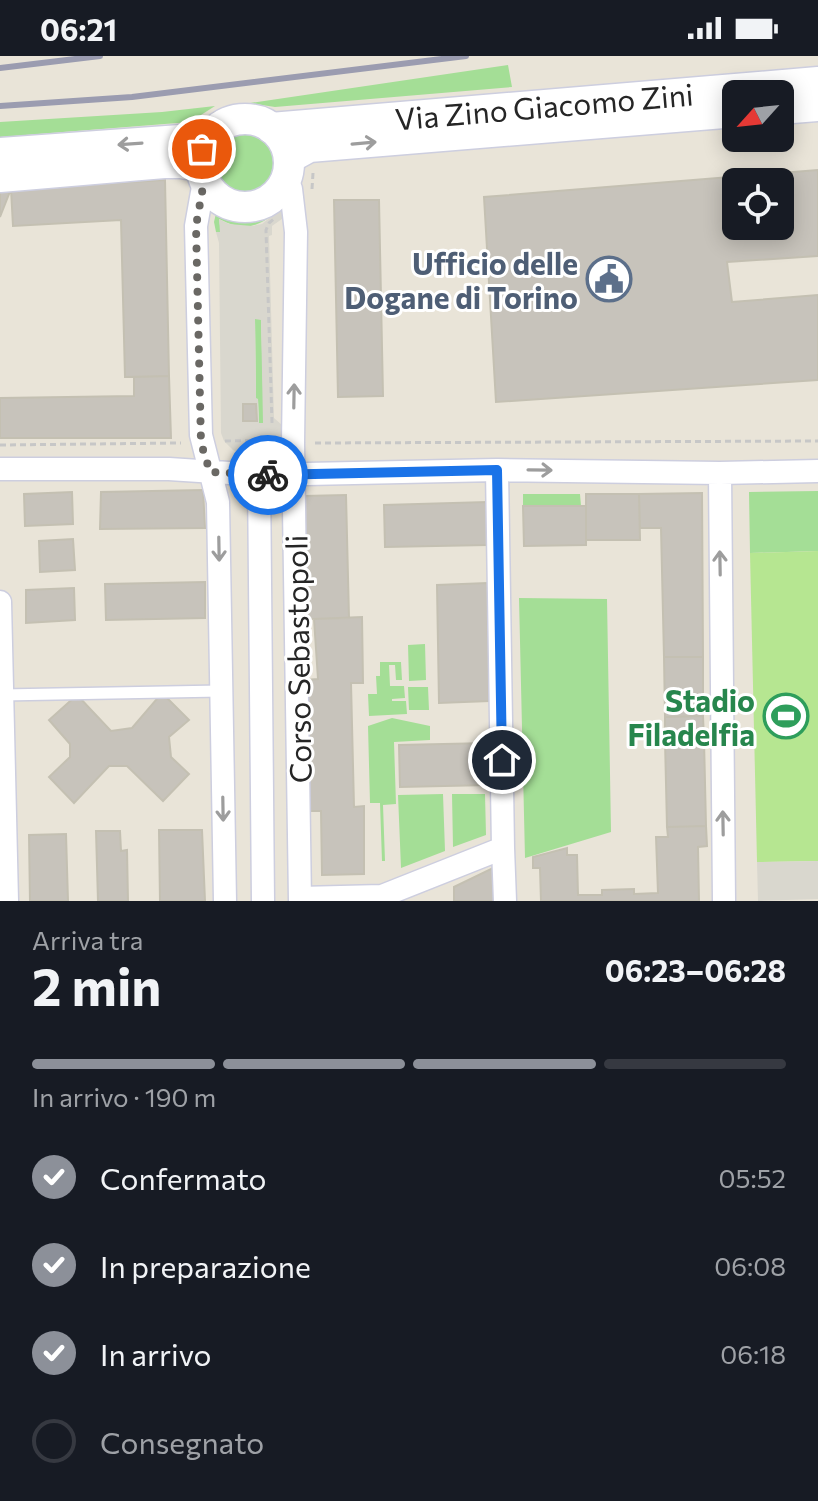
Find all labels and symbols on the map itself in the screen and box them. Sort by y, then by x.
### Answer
street label: Via Zino Giacomo Zini [393,74,695,136]
north arrow [722,80,794,152]
pin [168,115,236,183]
one-way arrow [350,135,377,150]
one-way arrow [117,137,144,152]
place label: Ufficio delle Dogane di Torino [344,244,578,315]
public building icon: Ufficio delle Dogane di Torino [585,255,633,303]
one-way arrow [286,383,302,410]
courier [228,435,308,515]
one-way arrow [526,463,553,478]
street label: Corso Sebastopoli [276,534,318,784]
one-way arrow [211,535,226,562]
one-way arrow [712,550,728,577]
place label: Stadio Filadelfia [627,681,755,752]
sports icon: Stadio Filadelfia [762,692,810,740]
pin [468,726,536,794]
one-way arrow [215,795,231,822]
one-way arrow [715,810,731,837]

